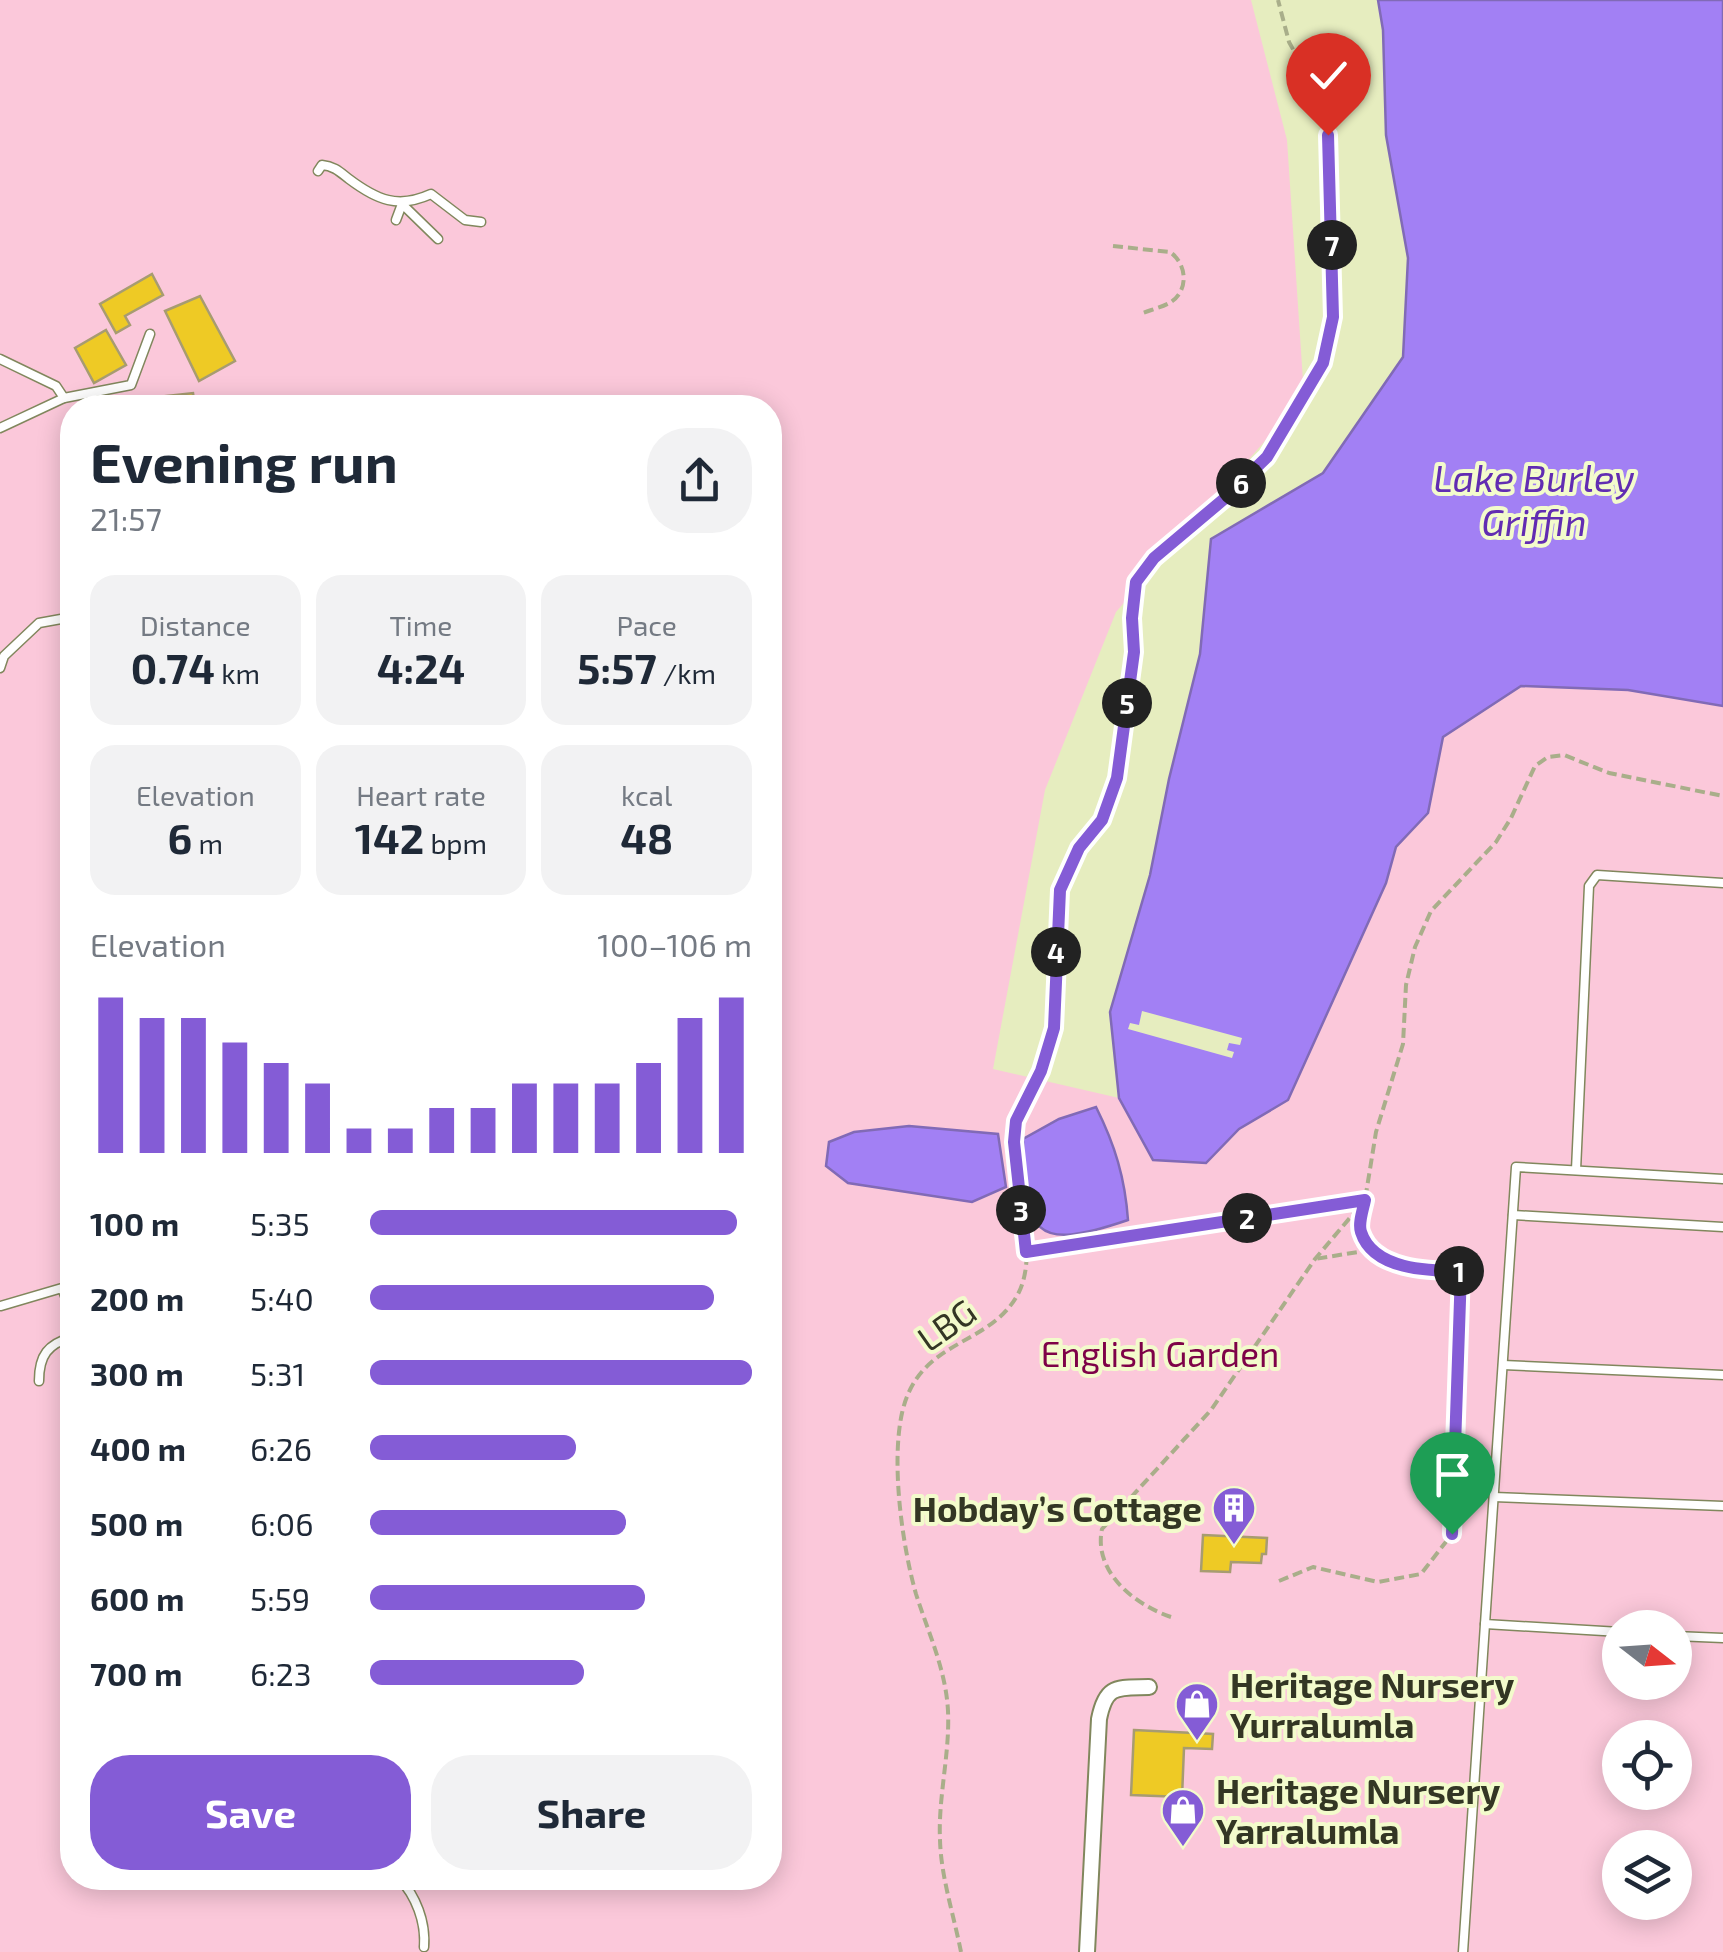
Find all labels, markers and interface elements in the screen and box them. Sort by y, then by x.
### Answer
pin [1286,33,1371,136]
icon: check [1301,48,1356,103]
pin: 7 [1307,220,1357,270]
text: 7 [1325,228,1339,262]
text: Evening run [90,428,398,494]
button: share [647,428,752,533]
water label: Lake Burley Griffin [1433,454,1635,544]
pin: 6 [1216,458,1266,508]
text: 6 [1233,466,1249,500]
text: 21:57 [90,499,162,537]
text: Distance [140,608,251,642]
text: Time [390,608,452,642]
text: Pace [617,608,677,642]
text: 0.74 [131,642,215,692]
text: 4:24 [377,642,465,692]
text: 5:57 [577,642,657,692]
text: km [215,656,260,690]
text: /km [657,656,716,690]
pin: 5 [1102,678,1152,728]
text: 5 [1119,686,1135,720]
text: Elevation [136,778,255,812]
text: Heart rate [356,778,486,812]
text: kcal [621,778,672,812]
text: 6 [168,812,192,862]
text: 142 [355,812,424,862]
text: 48 [620,812,673,862]
text: m [192,826,223,860]
text: bpm [424,826,487,860]
text: Elevation [90,925,226,963]
text: 100–106 m [597,925,752,963]
pin: 4 [1031,927,1081,977]
text: 4 [1047,935,1065,969]
pin: 3 [996,1185,1046,1235]
text: 3 [1013,1193,1029,1227]
pin: 2 [1222,1193,1272,1243]
text: 2 [1239,1201,1255,1235]
text: 100 m [90,1204,179,1242]
text: 5:35 [250,1204,310,1242]
pin: 1 [1434,1246,1484,1296]
text: 1 [1453,1254,1465,1288]
text: 200 m [90,1279,184,1317]
text: 5:40 [250,1279,314,1317]
street label: LBG [909,1289,983,1359]
park label: English Garden [1041,1332,1279,1374]
text: 300 m [90,1354,184,1392]
text: 5:31 [250,1354,305,1392]
text: 400 m [90,1429,186,1467]
text: 6:26 [250,1429,312,1467]
pin [1410,1432,1495,1535]
icon: arrive [1425,1447,1480,1502]
building icon: Hobday’s Cottage [1211,1485,1257,1546]
place label: Hobday’s Cottage [913,1487,1202,1530]
text: 500 m [90,1504,183,1542]
text: 6:06 [250,1504,313,1542]
text: 600 m [90,1579,184,1617]
text: 5:59 [250,1579,310,1617]
north arrow [1602,1610,1692,1700]
map controls [1602,1610,1692,1920]
text: 700 m [90,1654,182,1692]
text: 6:23 [250,1654,312,1692]
place label: Heritage Nursery Yurralumla [1230,1663,1515,1745]
shop icon: Heritage Nursery Yurralumla [1174,1681,1220,1742]
button: locate [1602,1720,1692,1810]
button: Save [90,1755,411,1870]
button: Share [431,1755,752,1870]
place label: Heritage Nursery Yarralumla [1216,1769,1501,1851]
shop icon: Heritage Nursery Yarralumla [1160,1787,1206,1848]
button: layers [1602,1830,1692,1920]

